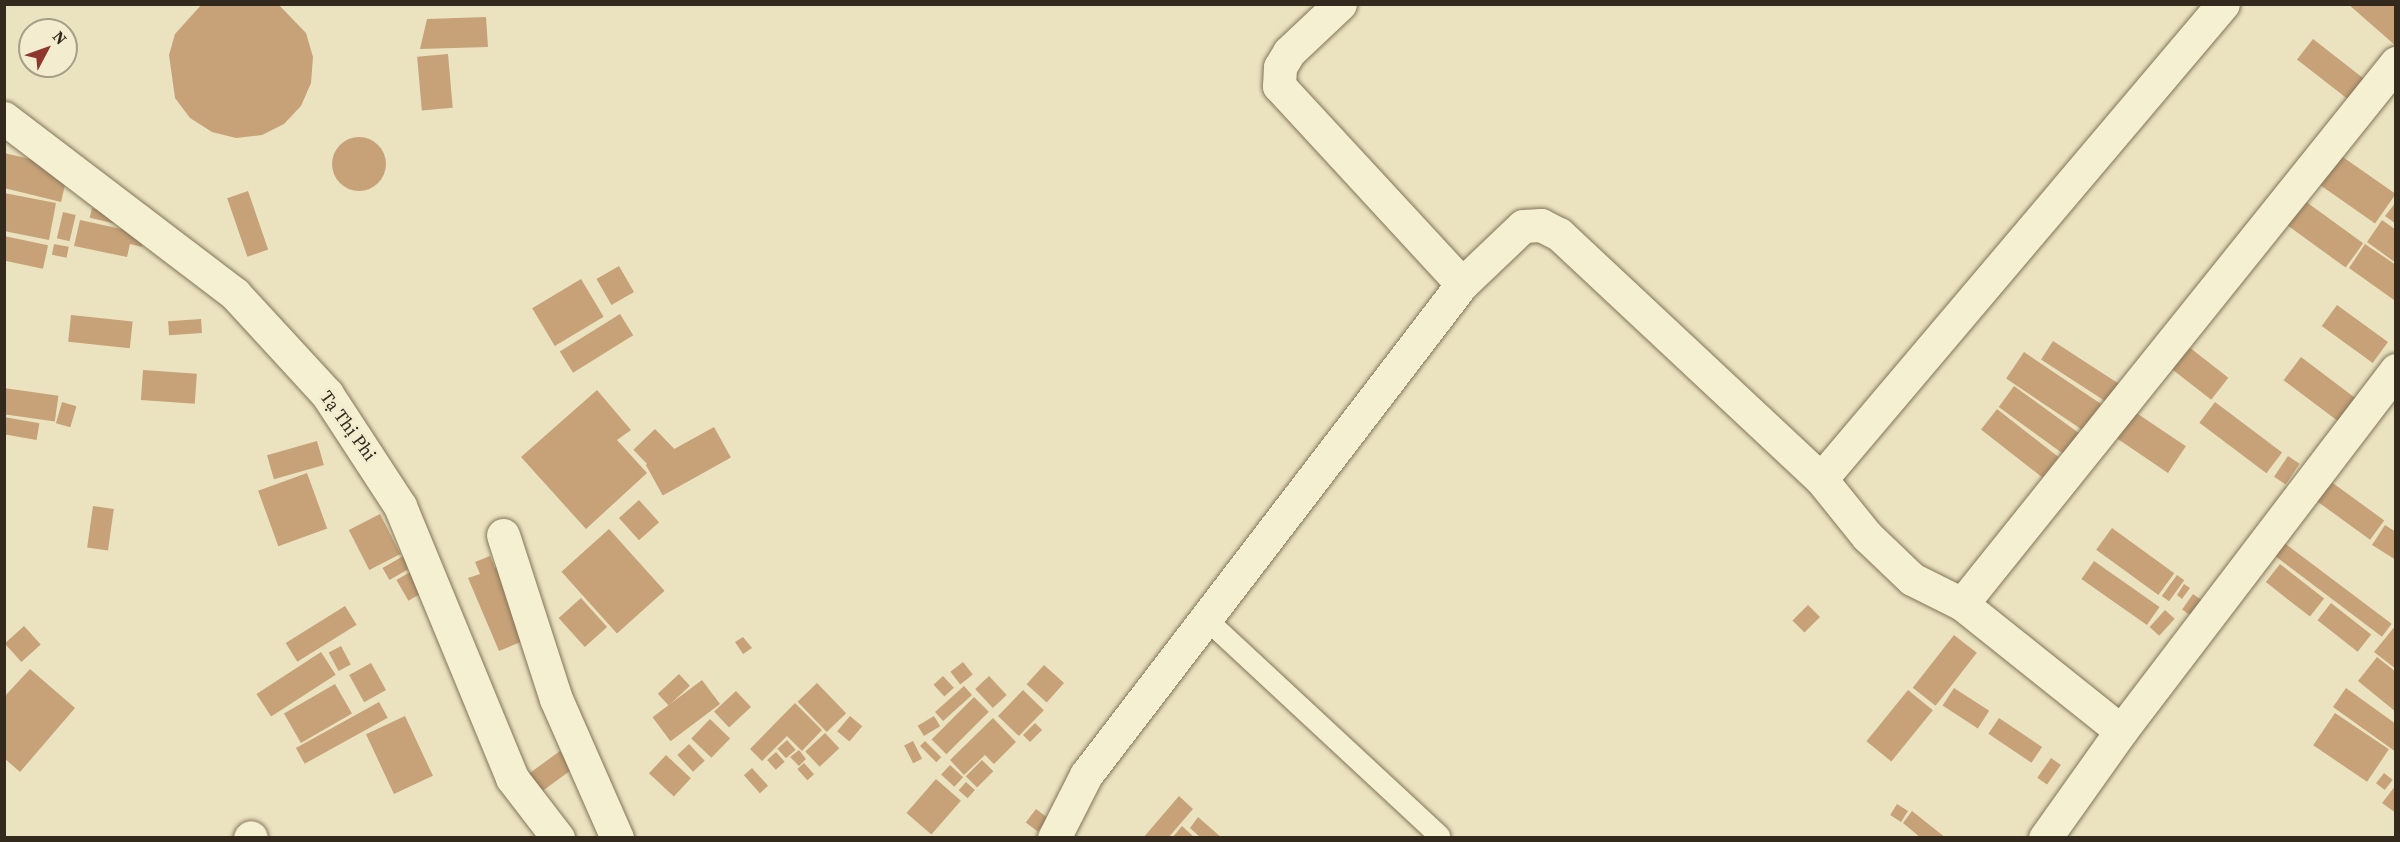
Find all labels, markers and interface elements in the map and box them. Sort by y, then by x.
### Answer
north arrow [18,18,78,78]
text: N [48,26,72,49]
street label: Tạ Thị Phi [315,387,381,465]

